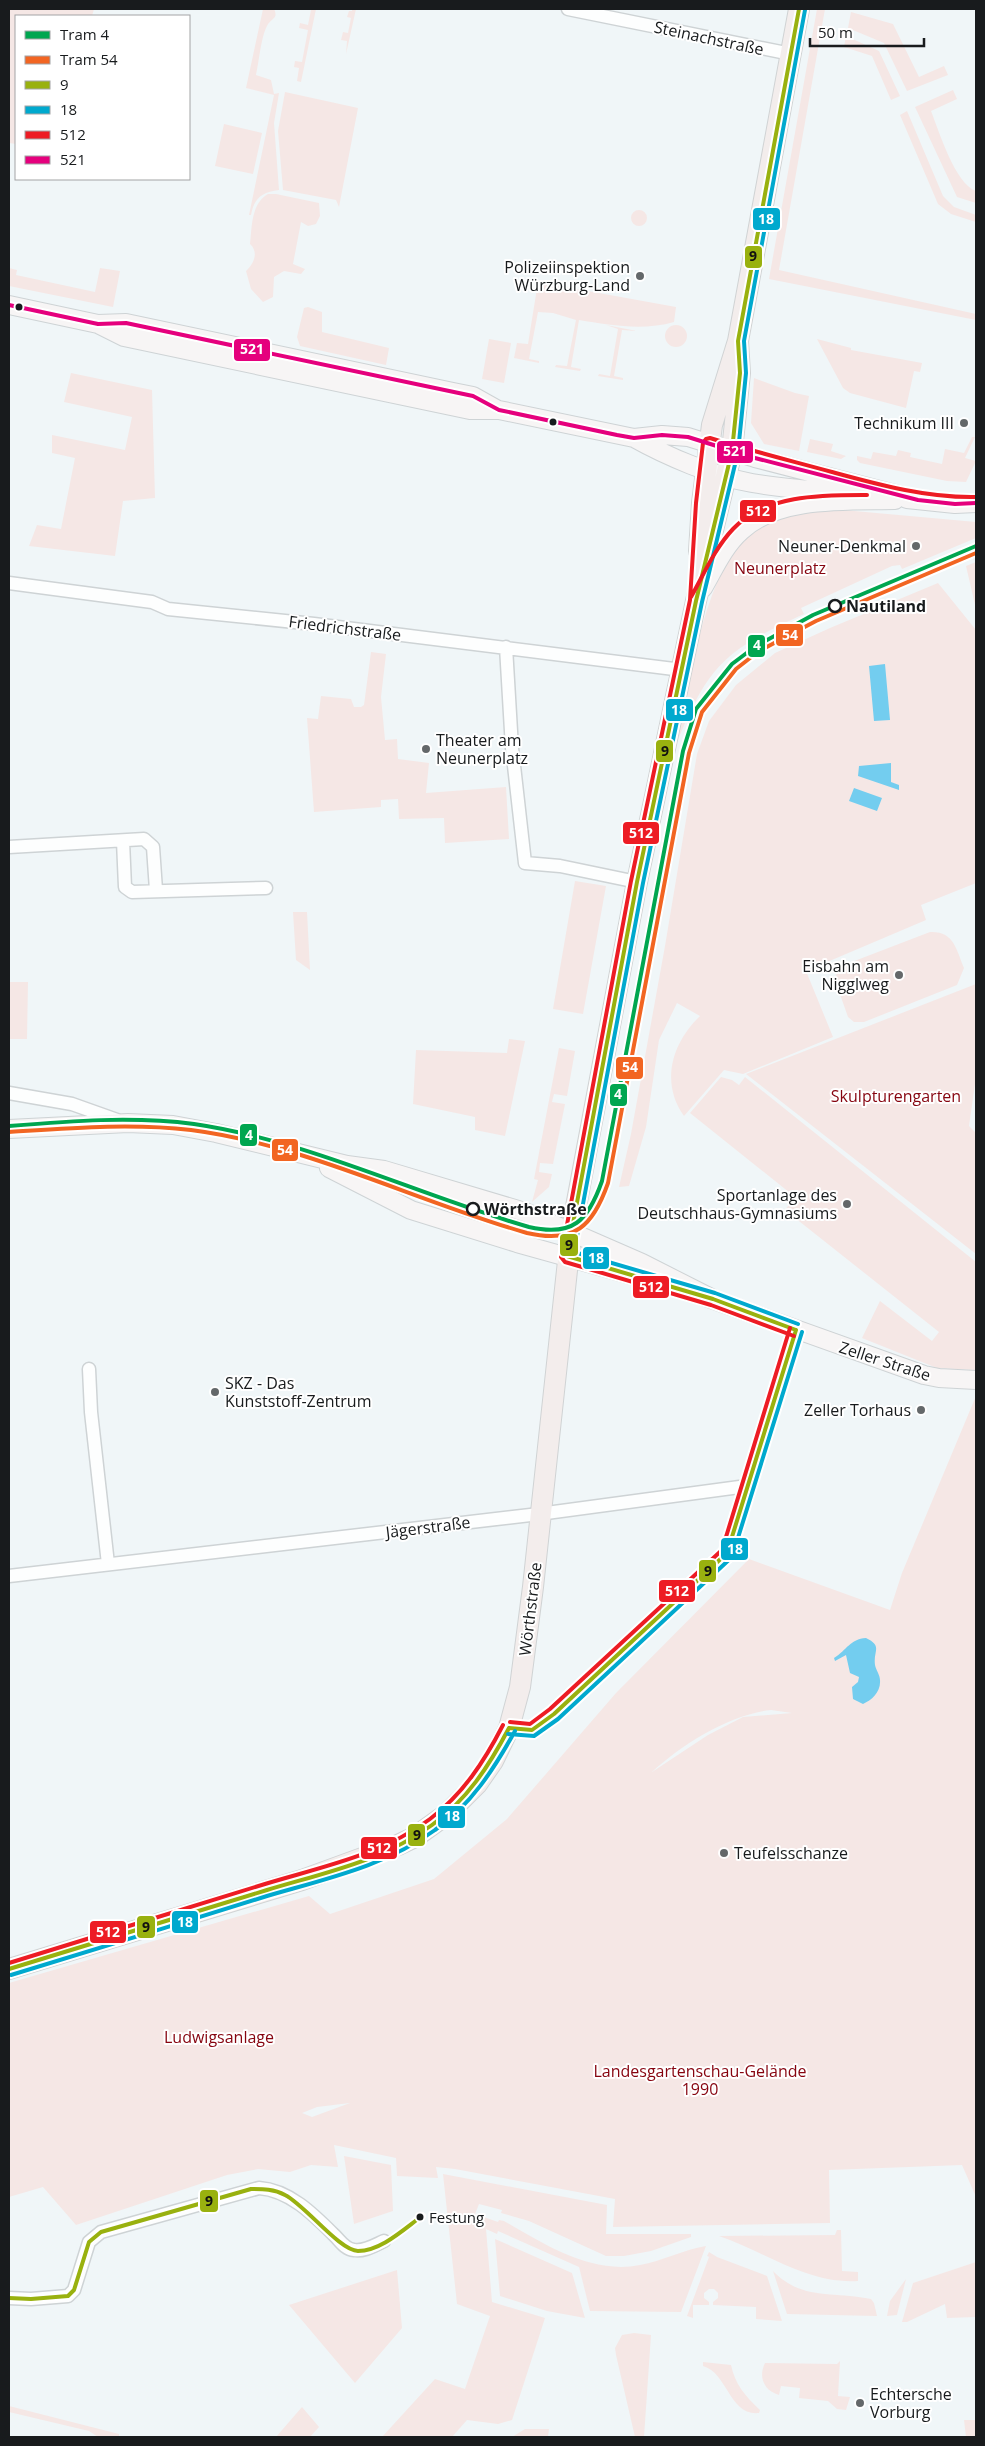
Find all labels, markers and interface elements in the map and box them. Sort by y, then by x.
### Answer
legend [15,15,190,180]
scale bar [810,15,924,47]
street label: Steinachstraße [652,16,766,60]
text: 50 m [818,22,853,42]
text: Tram 4 [60,24,110,44]
text: Tram 54 [60,49,118,69]
text: 9 [60,74,69,94]
text: 18 [60,99,77,119]
text: 512 [60,124,86,144]
text: 521 [60,149,86,169]
line badge: 18 [752,207,781,231]
text: 18 [758,209,774,228]
line badge: 9 [744,245,763,269]
text: 9 [749,246,757,265]
place label: Polizeiinspektion Würzburg-Land [504,256,630,296]
marker: Polizeiinspektion Würzburg-Land [634,270,646,282]
unlabelled marker [14,302,24,312]
line badge: 521 [233,338,271,362]
text: 521 [240,339,264,358]
place label: Technikum III [854,412,954,434]
unlabelled marker [548,417,558,427]
marker: Technikum III [958,417,970,429]
line badge: 521 [716,440,754,464]
text: 521 [723,441,747,460]
line badge: 512 [739,499,777,523]
text: 512 [746,501,770,520]
place label: Neuner-Denkmal [778,535,906,557]
marker: Neuner-Denkmal [910,540,922,552]
park label: Neunerplatz [734,557,826,579]
place label: Nautiland [846,595,926,617]
marker: Nautiland [828,599,842,613]
street label: Friedrichstraße [287,610,403,646]
line badge: 54 [775,623,804,647]
text: 54 [782,625,798,644]
line badge: 4 [747,634,766,658]
text: 4 [753,635,761,654]
line badge: 18 [665,698,694,722]
text: 18 [671,700,687,719]
place label: Theater am Neunerplatz [436,729,528,769]
line badge: 9 [655,739,674,763]
text: 9 [661,741,669,760]
marker: Theater am Neunerplatz [420,743,432,755]
line badge: 512 [622,821,660,845]
text: 512 [629,823,653,842]
place label: Eisbahn am Nigglweg [802,955,889,995]
marker: Eisbahn am Nigglweg [893,969,905,981]
line badge: 54 [615,1056,644,1080]
text: 54 [622,1057,638,1076]
line badge: 4 [609,1083,628,1107]
text: 4 [614,1084,622,1103]
park label: Skulpturengarten [831,1085,961,1107]
line badge: 4 [239,1123,258,1147]
text: 4 [245,1125,253,1144]
line badge: 54 [271,1138,299,1162]
text: 54 [277,1140,293,1159]
place label: Sportanlage des Deutschhaus-Gymnasiums [637,1184,837,1224]
place label: Wörthstraße [484,1198,587,1220]
marker: Sportanlage des Deutschhaus-Gymnasiums [841,1198,853,1210]
marker: Wörthstraße [466,1202,480,1216]
line badge: 9 [559,1233,579,1257]
text: 9 [565,1235,573,1254]
line badge: 18 [582,1246,610,1270]
text: 18 [588,1248,604,1267]
line badge: 512 [632,1275,670,1299]
text: 512 [639,1277,663,1296]
street label: Zeller Straße [837,1336,933,1386]
place label: SKZ - Das Kunststoff-Zentrum [225,1372,371,1412]
marker: SKZ - Das Kunststoff-Zentrum [209,1386,221,1398]
place label: Zeller Torhaus [804,1399,911,1421]
marker: Zeller Torhaus [915,1404,927,1416]
street label: Jägerstraße [382,1511,472,1543]
line badge: 18 [720,1537,749,1561]
text: 18 [727,1539,743,1558]
line badge: 9 [698,1559,717,1583]
street label: Wörthstraße [513,1561,547,1657]
text: 9 [704,1561,712,1580]
line badge: 512 [658,1579,696,1603]
text: 512 [665,1581,689,1600]
line badge: 18 [437,1805,466,1829]
text: 18 [444,1806,460,1825]
line badge: 9 [407,1823,426,1847]
text: 9 [413,1825,421,1844]
line badge: 512 [360,1836,398,1860]
text: 512 [367,1838,391,1857]
place label: Teufelsschanze [734,1842,848,1864]
marker: Teufelsschanze [718,1847,730,1859]
line badge: 18 [171,1910,199,1934]
text: 18 [177,1912,193,1931]
line badge: 9 [136,1915,156,1939]
text: 9 [142,1917,150,1936]
line badge: 512 [89,1920,127,1944]
text: 512 [96,1922,120,1941]
park label: Ludwigsanlage [164,2026,274,2048]
park label: Landesgartenschau-Gelände 1990 [593,2060,807,2100]
line badge: 9 [199,2189,219,2213]
text: 9 [205,2191,213,2210]
place label: Festung [429,2207,484,2227]
marker: Festung [415,2212,425,2222]
place label: Echtersche Vorburg [870,2383,952,2423]
marker: Echtersche Vorburg [854,2397,866,2409]

